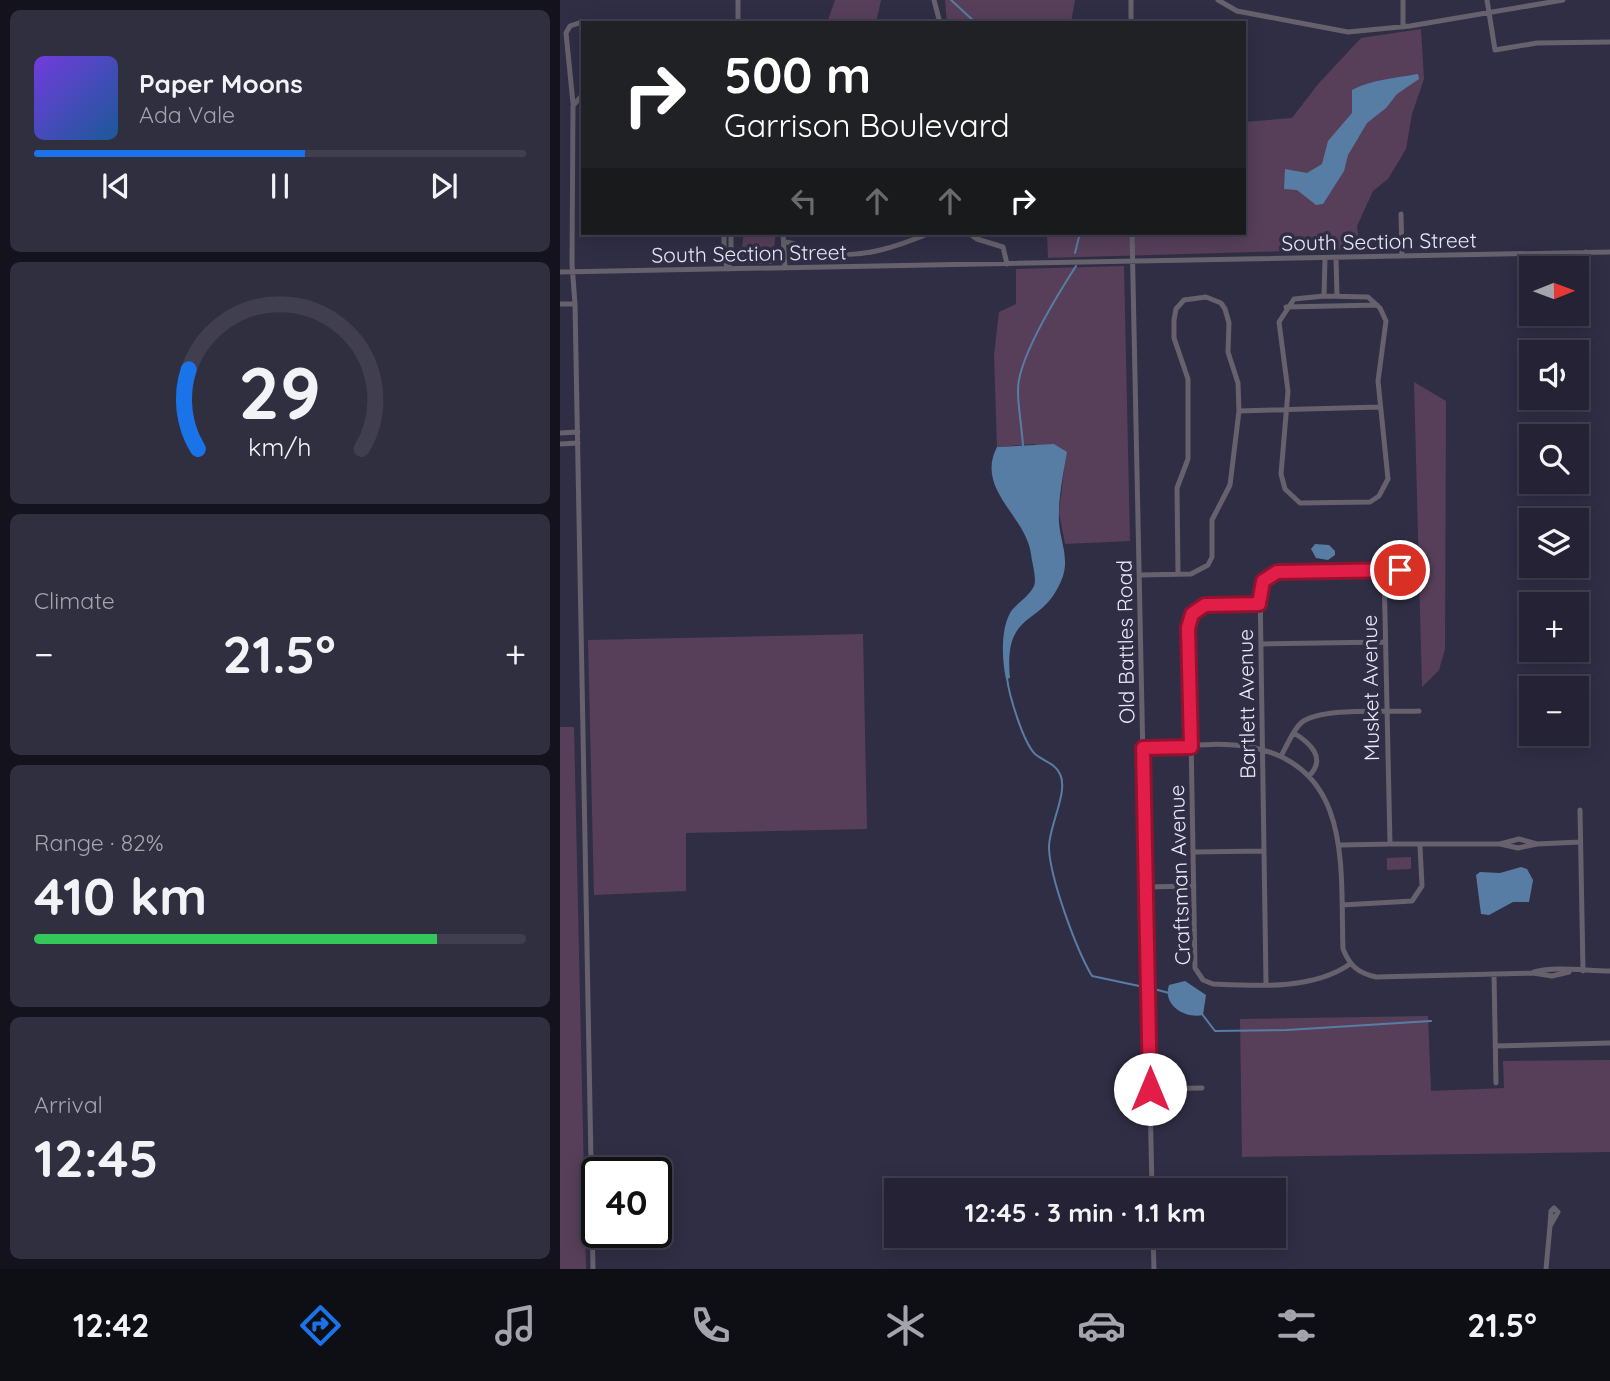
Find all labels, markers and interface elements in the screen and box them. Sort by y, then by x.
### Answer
text: 500 m [724,44,871,105]
icon: right [609,49,700,140]
text: Paper Moons [139,67,303,100]
text: Ada Vale [139,100,235,129]
text: Garrison Boulevard [724,105,1010,145]
icon: previous [97,167,135,205]
icon: pause [261,167,299,205]
icon: next [425,167,463,205]
icon: left [785,182,823,220]
icon: ahead [858,182,896,220]
icon: ahead [931,182,969,220]
icon: right [1004,182,1042,220]
street label: South Section Street [1281,226,1477,256]
street label: South Section Street [651,238,847,268]
north arrow [1519,256,1589,326]
map controls [1519,256,1589,746]
button: sound [1519,340,1589,410]
text: 29 [239,346,321,437]
button: search [1519,424,1589,494]
text: km/h [248,430,312,461]
button: layers [1519,508,1589,578]
pin [1370,540,1430,600]
icon: arrive [1381,551,1419,589]
street label: Old Battles Road [1111,560,1139,724]
text: Climate [34,586,115,615]
button: + [1519,592,1589,662]
street label: Musket Avenue [1356,615,1384,761]
text: 21.5° [223,621,336,686]
street label: Bartlett Avenue [1232,629,1260,779]
text: − [34,630,54,678]
text: + [505,630,526,678]
button: − [1519,676,1589,746]
street label: Craftsman Avenue [1163,784,1195,966]
text: Range · 82% [34,828,164,857]
text: 410 km [34,863,207,928]
position arrow [1113,1052,1187,1126]
text: Arrival [34,1090,103,1119]
text: 12:45 [34,1125,159,1190]
speed limit sign: 40 [581,1157,672,1248]
text: 12:45 · 3 min · 1.1 km [964,1196,1206,1229]
icon: directions [296,1301,345,1350]
icon: music [491,1301,540,1350]
icon: phone [686,1301,735,1350]
icon: climate [881,1301,930,1350]
icon: car [1077,1301,1126,1350]
icon: filters [1272,1301,1321,1350]
text: 12:42 [73,1305,150,1345]
text: 21.5° [1467,1305,1537,1345]

